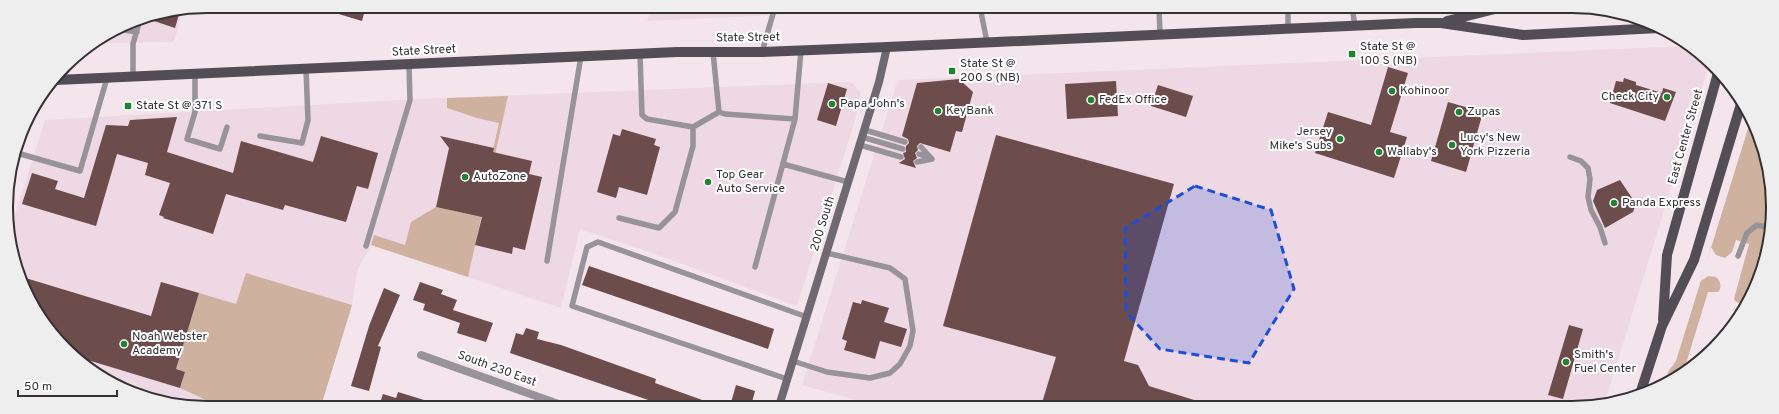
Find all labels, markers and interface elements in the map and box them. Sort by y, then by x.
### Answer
street label: State Street [716,29,780,47]
place label: State St @ 100 S (NB) [1360,39,1417,69]
street label: State Street [391,41,457,61]
marker: State St @ 100 S (NB) [1347,49,1357,59]
place label: State St @ 200 S (NB) [960,56,1020,86]
marker: State St @ 200 S (NB) [947,66,957,76]
place label: Kohinoor [1400,83,1450,99]
marker: Kohinoor [1387,86,1397,96]
street label: East Center Street [1665,87,1707,187]
place label: Check City [1601,89,1659,105]
place label: FedEx Office [1099,92,1167,108]
marker: Check City [1662,92,1672,102]
marker: FedEx Office [1086,95,1096,105]
place label: Papa John's [840,96,905,112]
place label: State St @ 371 S [136,98,222,114]
marker: Papa John's [827,99,837,109]
marker: State St @ 371 S [123,101,133,111]
place label: KeyBank [946,103,994,119]
place label: Zupas [1467,104,1500,120]
marker: KeyBank [933,106,943,116]
marker: Zupas [1454,107,1464,117]
place label: Jersey Mike's Subs [1270,124,1332,154]
place label: Lucy's New York Pizzeria [1460,130,1530,160]
marker: Jersey Mike's Subs [1335,134,1345,144]
marker: Lucy's New York Pizzeria [1447,140,1457,150]
place label: Wallaby's [1387,144,1437,160]
marker: Wallaby's [1374,147,1384,157]
place label: Top Gear Auto Service [716,167,785,197]
place label: AutoZone [473,169,526,185]
marker: AutoZone [460,172,470,182]
marker: Top Gear Auto Service [703,177,713,187]
street label: 200 South [807,194,839,254]
place label: Panda Express [1622,195,1701,211]
marker: Panda Express [1609,198,1619,208]
place label: Noah Webster Academy [132,329,207,359]
marker: Noah Webster Academy [119,339,129,349]
street label: South 230 East [455,347,539,391]
place label: Smith's Fuel Center [1574,347,1636,377]
marker: Smith's Fuel Center [1561,357,1571,367]
scale bar [18,372,117,398]
text: 50 m [24,379,52,395]

